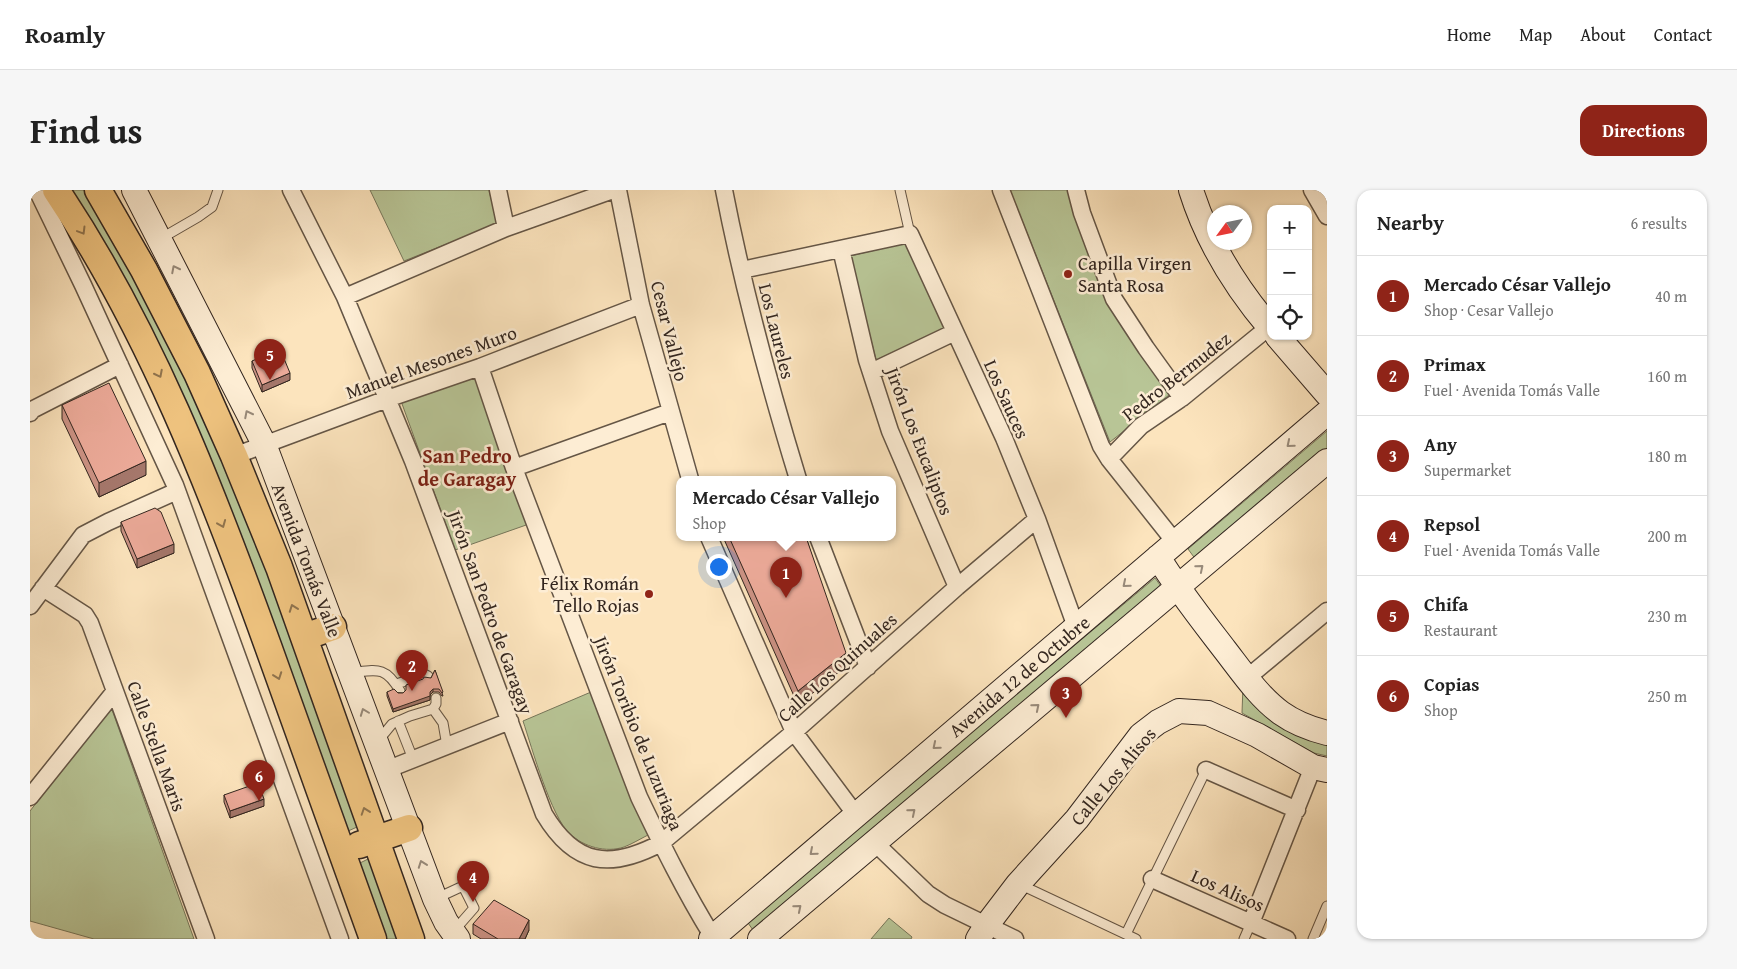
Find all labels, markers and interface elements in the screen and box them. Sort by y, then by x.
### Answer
text: Roamly [25,17,105,52]
text: Home [1447,21,1491,48]
text: Map [1519,21,1552,48]
text: About [1580,21,1626,48]
text: Contact [1654,21,1712,48]
text: Find us [30,105,143,156]
button: Directions [1580,105,1707,156]
north arrow [1207,205,1252,250]
map controls [1267,205,1312,340]
button: + [1267,205,1312,250]
text: Nearby [1377,207,1444,238]
text: 6 results [1630,211,1687,235]
one-way arrow [76,226,86,235]
place label: Capilla Virgen Santa Rosa [1078,249,1192,299]
button: − [1267,250,1312,295]
one-way arrow [171,265,181,274]
marker: Capilla Virgen Santa Rosa [1062,268,1074,280]
text: Mercado César Vallejo [1424,270,1611,298]
street label: Cesar Vallejo [644,278,696,384]
street label: Los Laureles [752,280,802,382]
text: 1 [1389,284,1397,308]
text: 40 m [1655,284,1687,308]
button: locate [1267,295,1312,340]
text: Shop · Cesar Vallejo [1424,298,1554,322]
street label: Manuel Mesones Muro [342,318,520,406]
street label: Pedro Bermudez [1116,325,1236,427]
pin: 5 [254,339,286,380]
text: Primax [1424,350,1486,378]
street label: Los Sauces [977,355,1037,443]
street label: Jirón Los Eucaliptos [878,361,961,519]
text: 2 [1389,364,1397,388]
text: 160 m [1647,364,1687,388]
one-way arrow [153,369,163,378]
text: Fuel · Avenida Tomás Valle [1424,378,1600,402]
one-way arrow [244,410,254,419]
text: Any [1424,430,1457,458]
one-way arrow [1287,439,1296,447]
district label: San Pedro de Garagay [418,441,517,493]
text: 3 [1389,444,1397,468]
text: 180 m [1647,444,1687,468]
text: Supermarket [1424,458,1511,482]
popup [676,476,896,541]
street label: Avenida Tomás Valle [265,479,349,641]
text: Mercado César Vallejo [693,483,879,511]
street label: Jirón San Pedro de Garagay [440,504,541,719]
text: Repsol [1424,510,1480,538]
text: Shop [693,511,726,535]
one-way arrow [216,519,227,528]
text: 4 [1389,524,1397,548]
text: 200 m [1647,524,1687,548]
text: Fuel · Avenida Tomás Valle [1424,538,1600,562]
your location [706,554,732,580]
pin: 1 [770,557,802,598]
one-way arrow [1195,565,1204,574]
place label: Félix Román Tello Rojas [540,569,639,619]
one-way arrow [1123,578,1132,587]
marker: Félix Román Tello Rojas [643,588,655,600]
text: Chifa [1424,590,1468,618]
one-way arrow [289,604,299,613]
text: 5 [1389,604,1397,628]
text: 230 m [1647,604,1687,628]
street label: Calle Los Quinuales [771,606,903,728]
street label: Avenida 12 de Octubre [942,608,1096,744]
text: Restaurant [1424,618,1498,642]
street label: Jirón Toribio de Luzuriaga [586,630,691,834]
pin: 2 [396,650,428,691]
text: Copias [1424,670,1479,698]
one-way arrow [272,672,282,680]
street label: Calle Stella Maris [120,677,194,815]
pin: 3 [1050,677,1082,718]
text: 6 [1389,684,1397,708]
text: 250 m [1647,684,1687,708]
text: Shop [1424,698,1458,722]
one-way arrow [1030,704,1039,712]
one-way arrow [360,708,370,717]
street label: Calle Los Alisos [1063,721,1163,831]
one-way arrow [933,741,942,750]
pin: 6 [243,760,275,801]
one-way arrow [361,807,371,816]
one-way arrow [906,809,915,817]
one-way arrow [809,846,818,855]
one-way arrow [418,860,428,868]
pin: 4 [457,861,489,902]
street label: Los Alisos [1187,861,1269,919]
one-way arrow [792,904,801,913]

